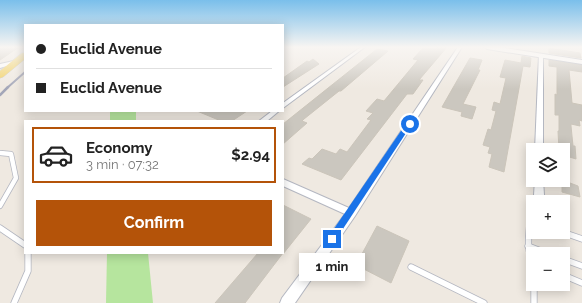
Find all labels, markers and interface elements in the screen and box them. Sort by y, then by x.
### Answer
text: Euclid Avenue [60,40,162,58]
text: Euclid Avenue [60,79,162,97]
route start [401,115,419,133]
icon: car [38,137,74,173]
text: Economy [86,139,153,157]
map controls [526,143,570,291]
button: layers [526,143,570,187]
text: $2.94 [231,146,270,164]
text: 3 min · 07:32 [86,157,159,172]
button: + [526,195,570,239]
button: Confirm [36,200,272,246]
route end [323,230,341,248]
button: − [526,247,570,291]
callout: 1 min [299,253,365,281]
text: 1 min [316,259,348,274]

